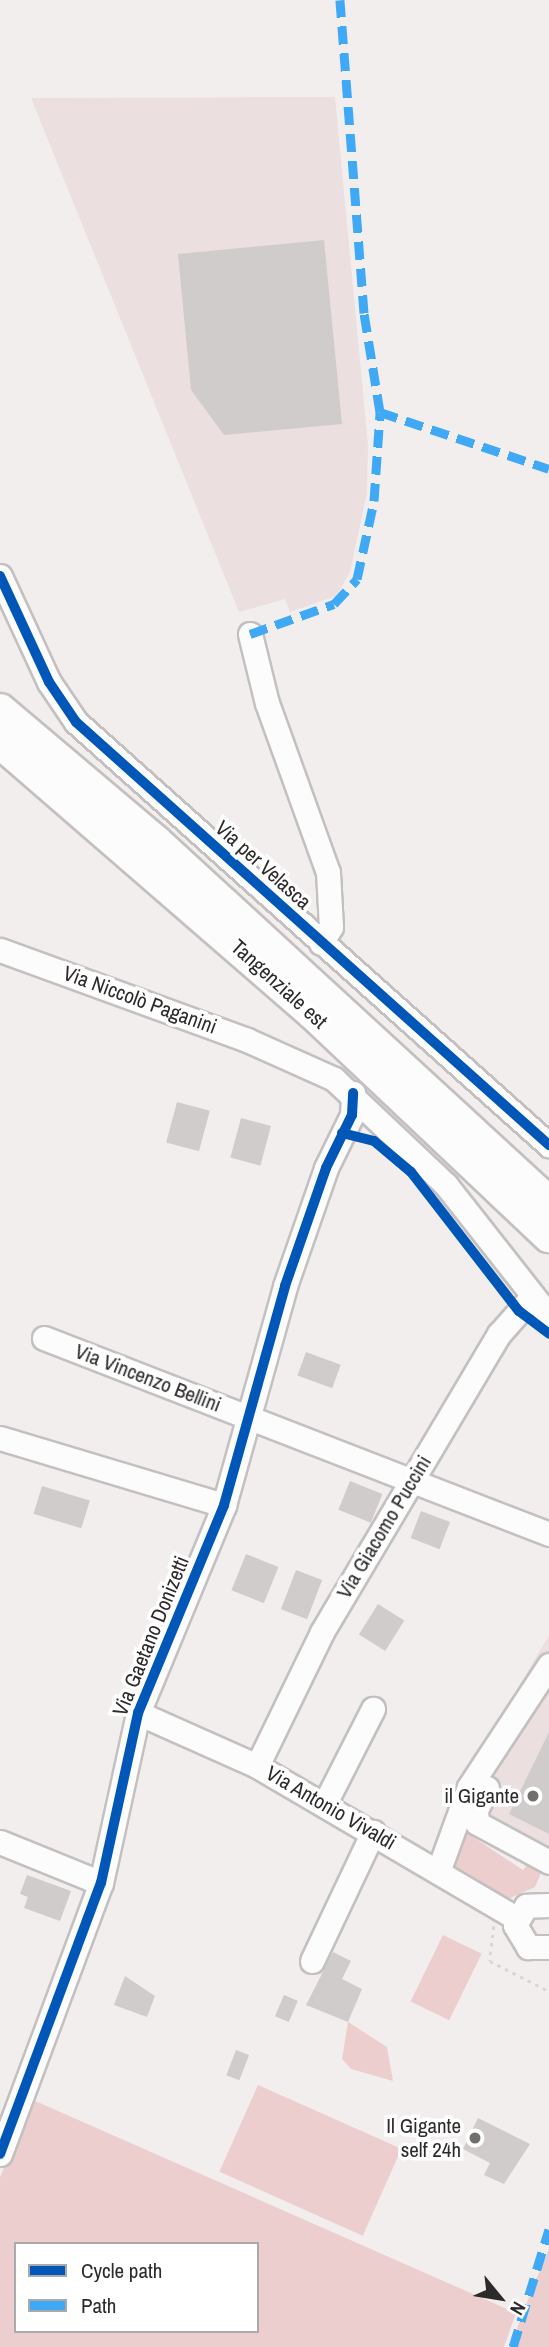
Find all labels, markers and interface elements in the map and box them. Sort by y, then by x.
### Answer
street label: Via per Velasca [210,815,316,915]
street label: Tangenziale est [226,934,332,1034]
street label: Via Niccolò Paganini [60,961,220,1039]
street label: Via Vincenzo Bellini [71,1339,225,1417]
street label: Via Giacomo Puccini [331,1451,437,1603]
street label: Via Gaetano Donizetti [107,1552,195,1720]
street label: Via Antonio Vivaldi [261,1760,401,1856]
place label: il Gigante [444,1783,519,1809]
marker: il Gigante [525,1788,541,1804]
place label: Il Gigante self 24h [386,2113,461,2163]
marker: Il Gigante self 24h [467,2130,483,2146]
legend [14,2242,259,2333]
text: Cycle path [81,2256,162,2285]
north arrow [465,2263,535,2333]
text: Path [81,2291,116,2320]
text: N [504,2297,532,2320]

